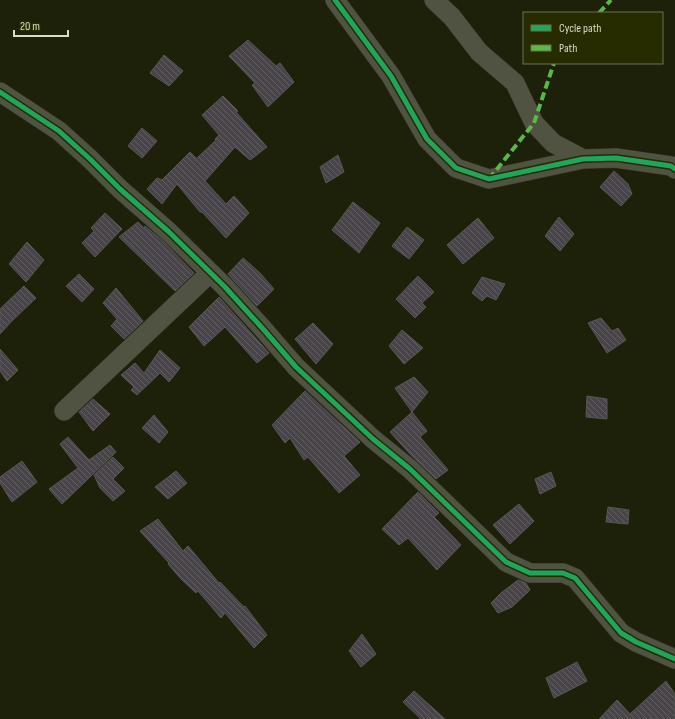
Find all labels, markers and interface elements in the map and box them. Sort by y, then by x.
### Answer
scale bar [14,12,68,38]
legend [523,12,663,64]
text: 20 m [20,19,40,34]
text: Cycle path [559,21,601,36]
text: Path [559,41,577,56]

